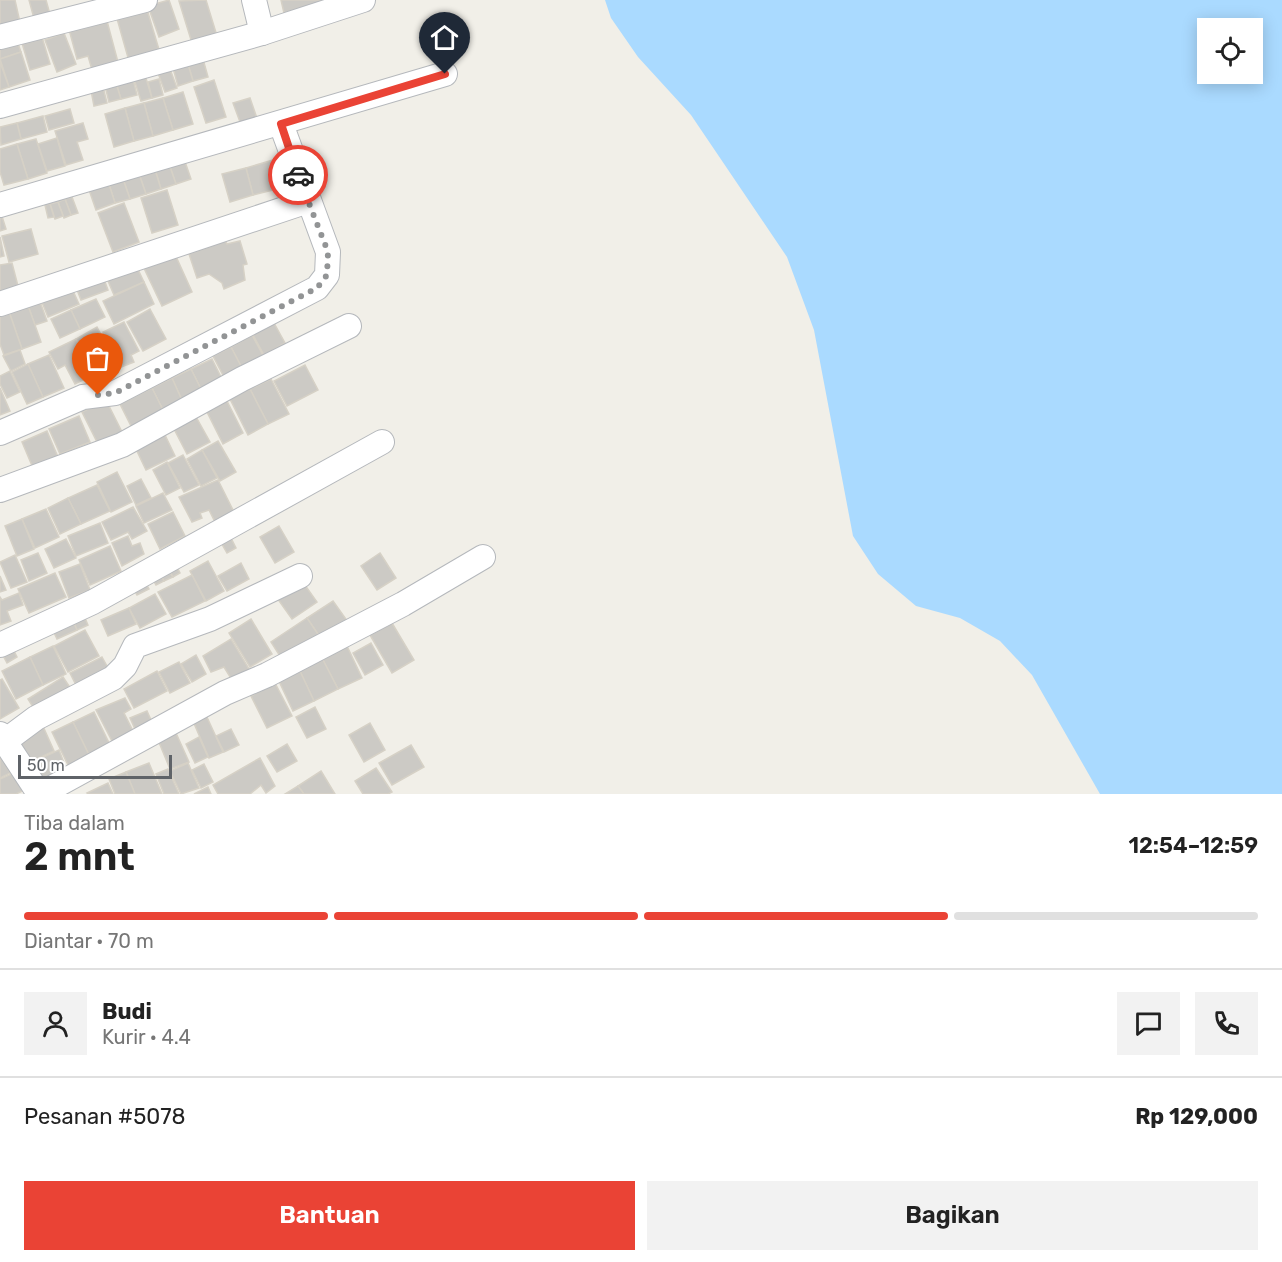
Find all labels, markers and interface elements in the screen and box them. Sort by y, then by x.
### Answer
pin [419,12,470,74]
map controls [1197,18,1263,84]
button: locate [1197,18,1263,84]
icon: home [428,21,461,54]
courier [268,145,328,205]
icon: car [282,159,315,192]
pin [72,333,123,395]
icon: bag [81,342,114,375]
scale bar [18,752,172,780]
text: 50 m [27,756,65,775]
text: Tiba dalam [24,811,125,835]
text: 12:54–12:59 [1128,832,1258,859]
text: 2 mnt [24,834,135,880]
text: Diantar · 70 m [24,929,154,953]
button: person [24,992,87,1055]
button: chat [1117,992,1180,1055]
button: phone [1195,992,1258,1055]
text: Budi [102,998,152,1025]
text: Kurir · 4.4 [102,1025,191,1049]
text: Pesanan #5078 [24,1103,186,1130]
text: Rp 129,000 [1135,1103,1258,1130]
button: Bantuan [24,1181,635,1250]
button: Bagikan [647,1181,1258,1250]

